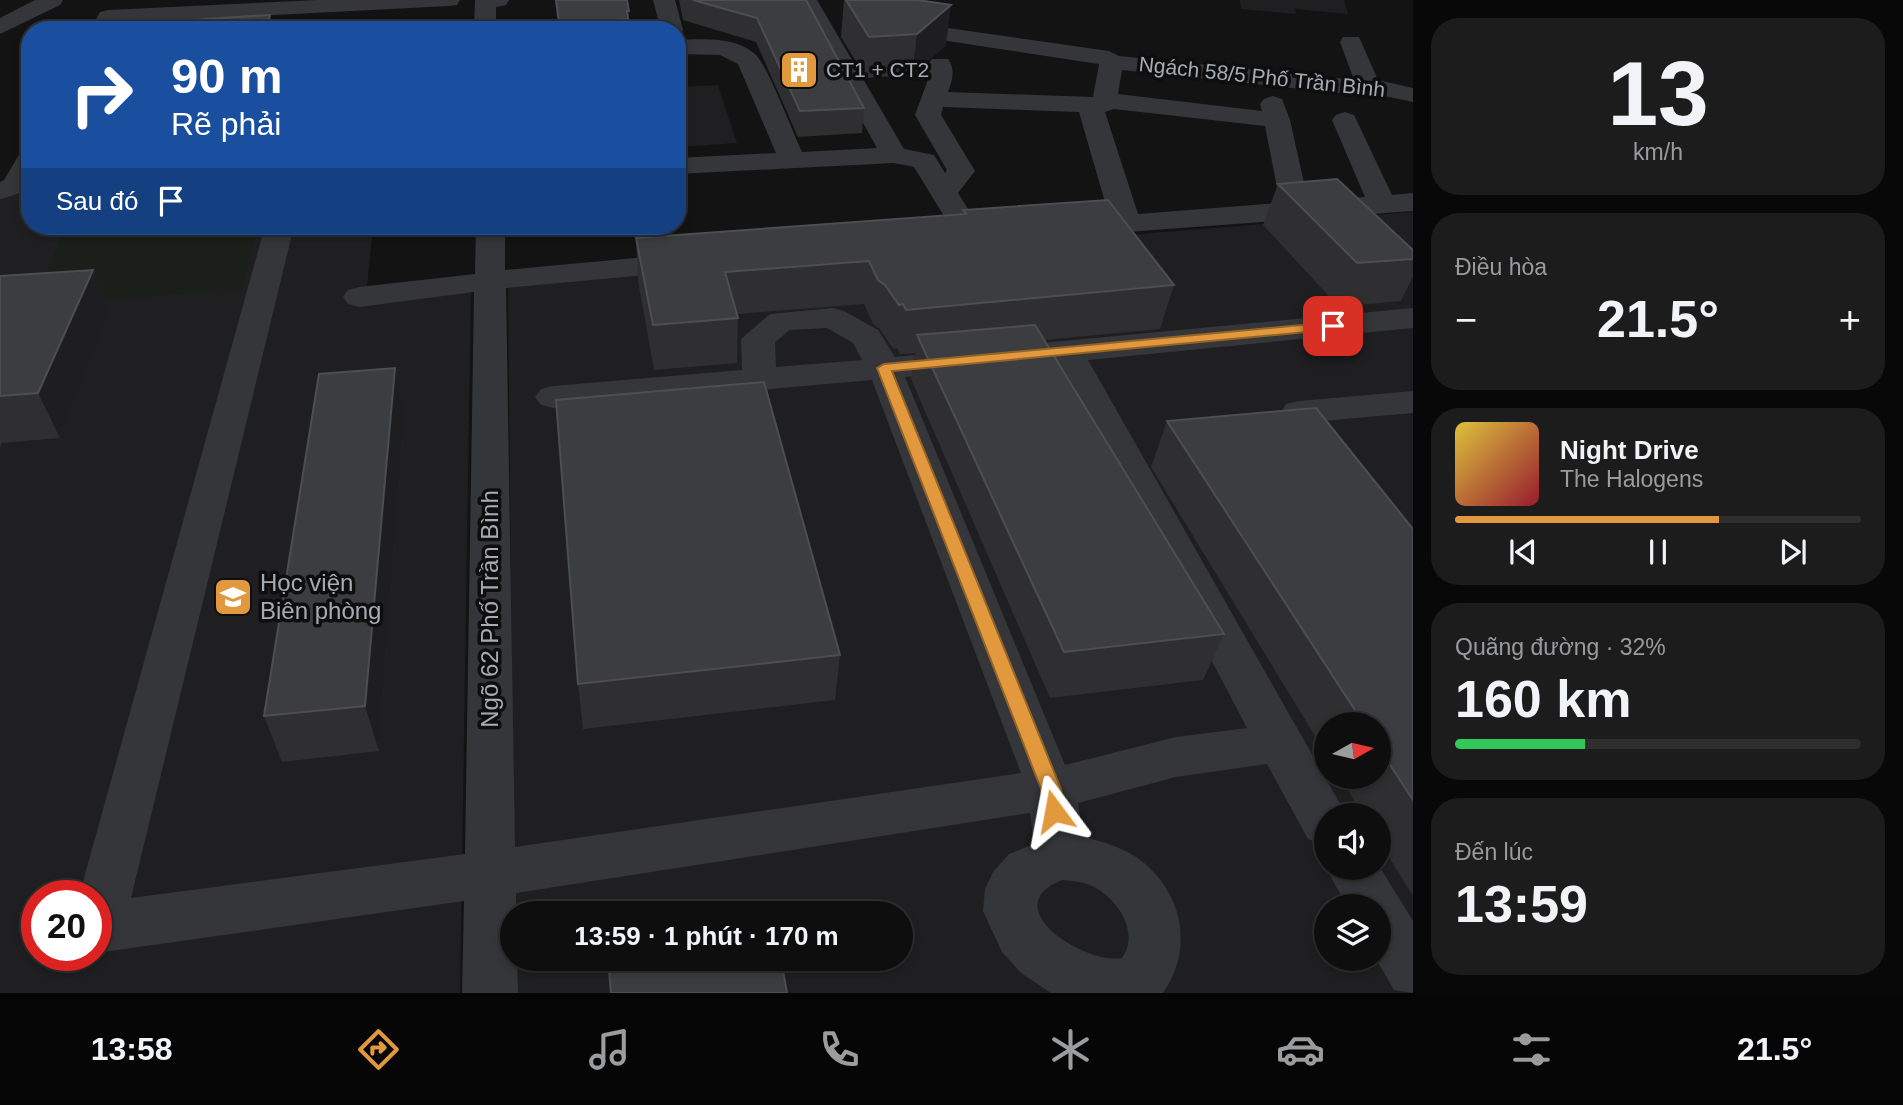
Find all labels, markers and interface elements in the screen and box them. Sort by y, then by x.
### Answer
text: 13 [1607,43,1709,144]
icon: right [56,49,147,140]
text: 90 m [171,49,283,103]
building icon: CT1 + CT2 [778,49,820,91]
street label: Ngách 58/5 Phố Trần Bình [1138,52,1386,101]
place label: CT1 + CT2 [826,58,929,81]
text: Rẽ phải [171,106,281,142]
text: km/h [1633,139,1683,165]
icon: arrive [152,182,190,220]
text: Sau đó [56,186,138,216]
text: Điều hòa [1455,254,1547,280]
text: 21.5° [1597,290,1719,348]
pin [1303,296,1363,356]
text: − [1455,299,1477,341]
text: + [1839,299,1861,341]
icon: arrive [1314,307,1352,345]
text: Night Drive [1560,435,1699,465]
text: The Halogens [1560,466,1703,492]
street label: Ngõ 62 Phố Trần Bình [476,490,503,728]
icon: previous [1504,533,1542,571]
icon: pause [1639,533,1677,571]
icon: next [1774,533,1812,571]
place label: Học viện Biên phòng [260,569,381,624]
school or university icon: Học viện Biên phòng [212,576,254,618]
text: Quãng đường · 32% [1455,634,1666,660]
text: 160 km [1455,670,1631,728]
north arrow [1314,712,1391,789]
map controls [1314,712,1391,971]
position arrow [1017,774,1091,848]
button: sound [1314,803,1391,880]
text: Đến lúc [1455,839,1533,865]
text: 13:59 [1455,875,1588,933]
speed limit sign: 20 [21,880,112,971]
button: layers [1314,894,1391,971]
text: 13:59 · 1 phút · 170 m [574,921,839,951]
icon: directions [354,1025,403,1074]
icon: music [585,1025,634,1074]
icon: phone [815,1025,864,1074]
icon: climate [1046,1025,1095,1074]
icon: car [1276,1025,1325,1074]
icon: filters [1507,1025,1556,1074]
text: 13:58 [91,1031,173,1067]
text: 21.5° [1737,1031,1812,1067]

